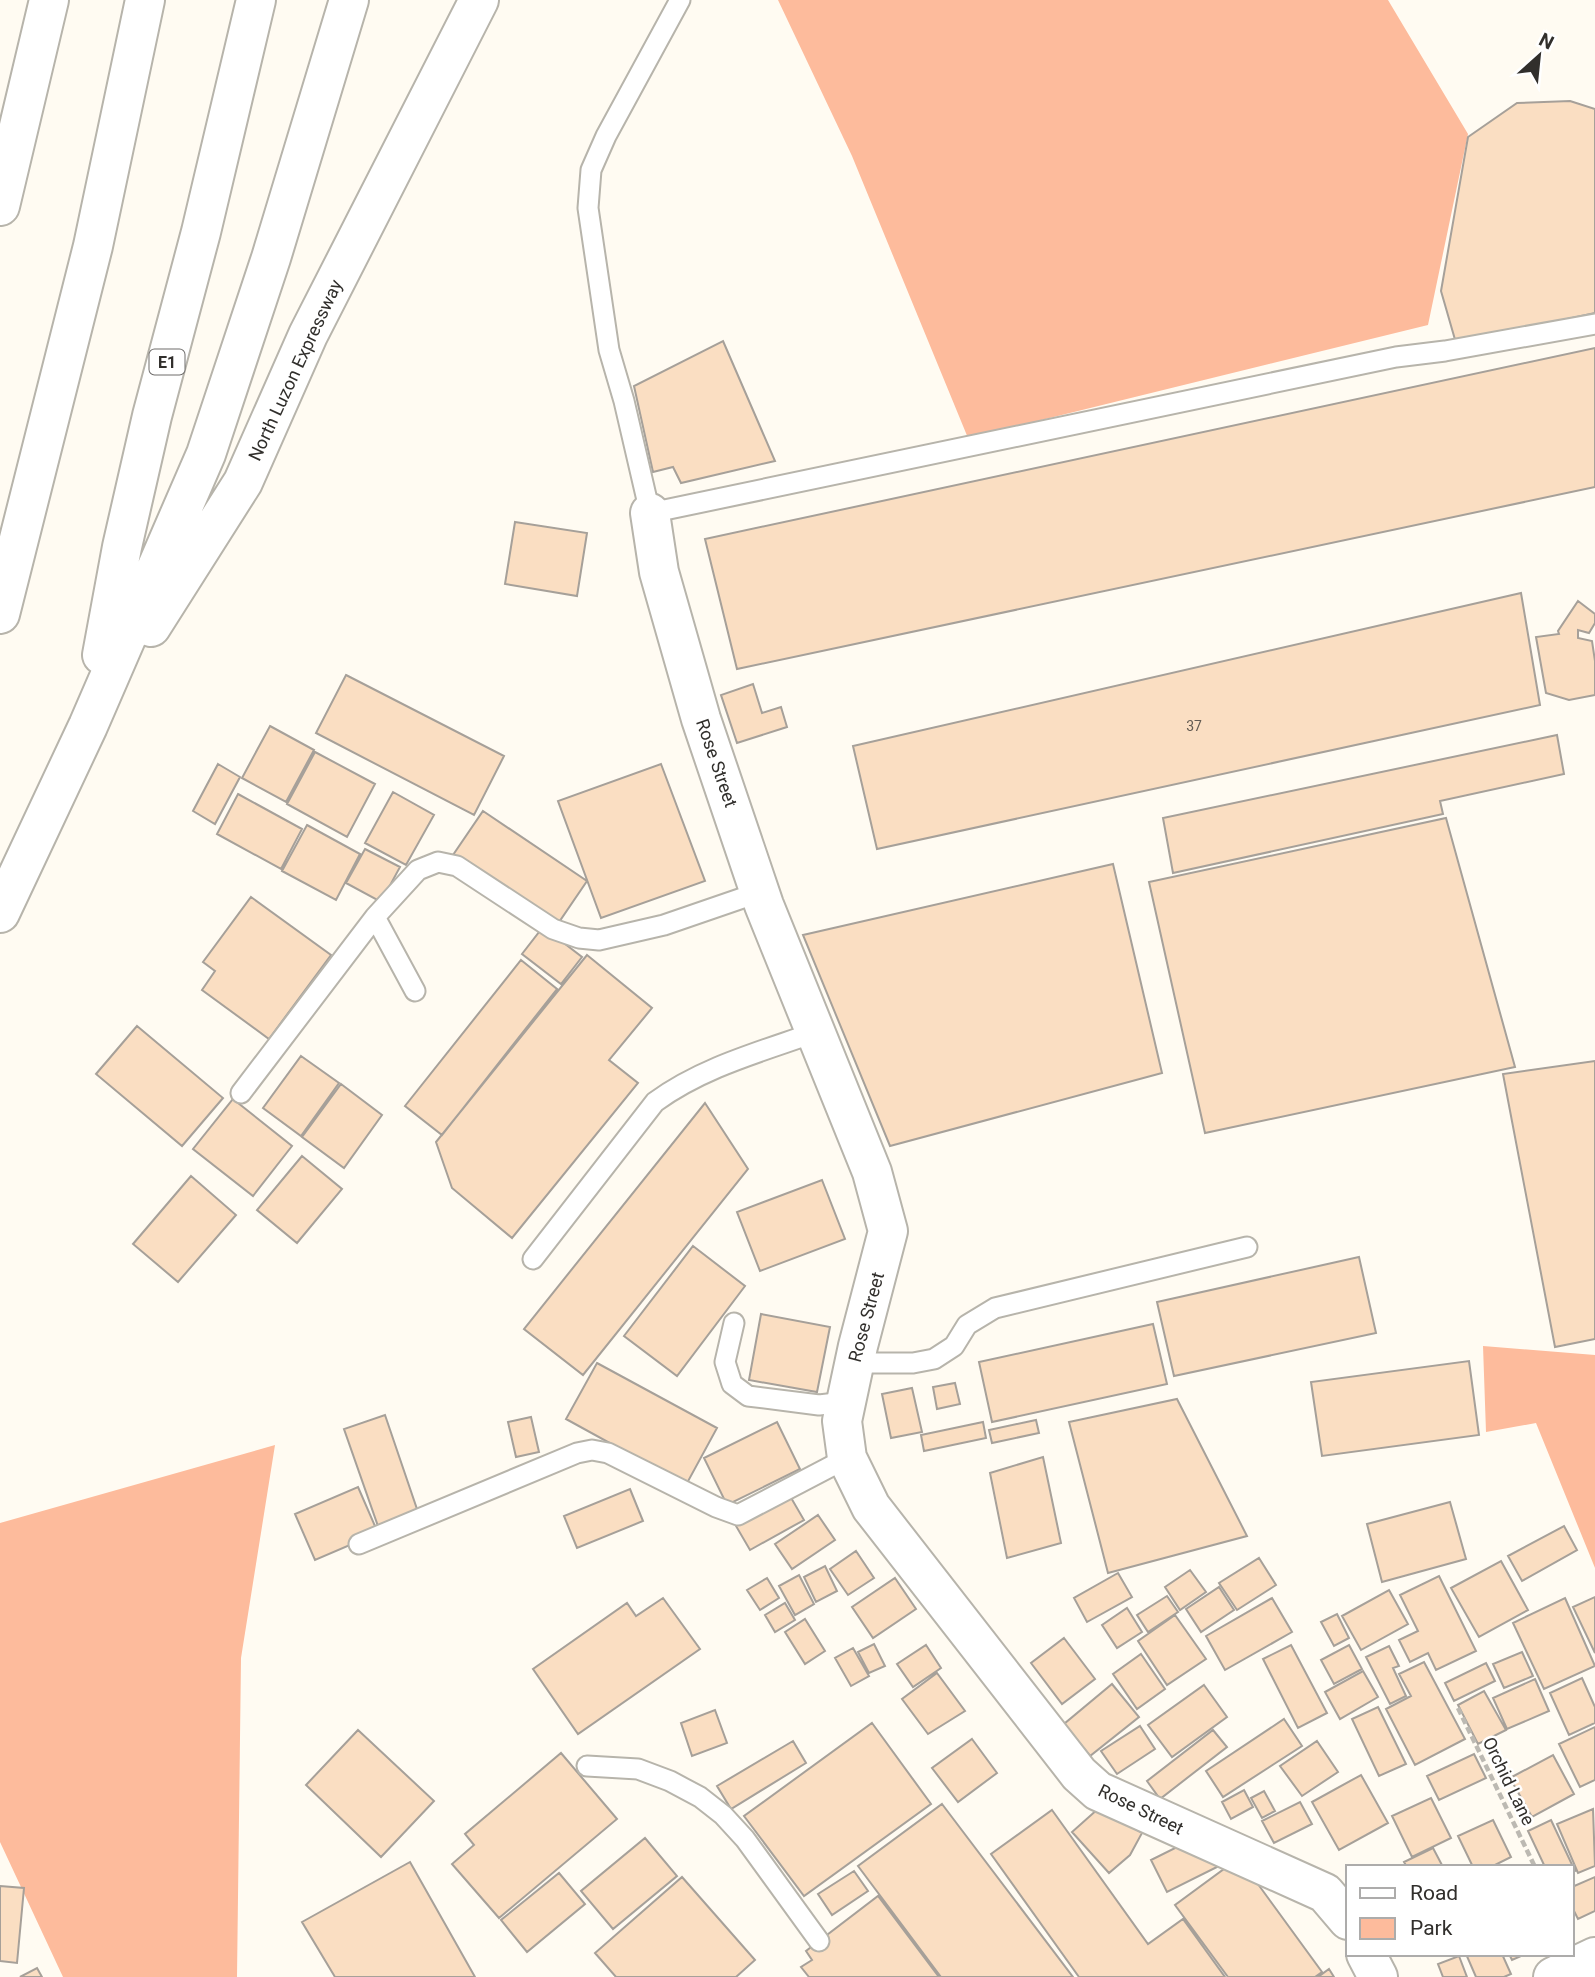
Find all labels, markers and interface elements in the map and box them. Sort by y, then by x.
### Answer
north arrow [1504,21,1574,91]
text: N [1535,28,1558,55]
street label: North Luzon Expressway [244,276,346,464]
road number: E1 [150,350,184,374]
street label: Rose Street [692,716,742,810]
house number: 37 [1186,718,1202,734]
street label: Rose Street [844,1270,888,1364]
street label: Orchid Lane [1479,1733,1539,1829]
street label: Rose Street [1095,1779,1187,1839]
legend [1346,1865,1574,1956]
text: Road [1410,1881,1458,1905]
text: Park [1410,1916,1453,1940]

